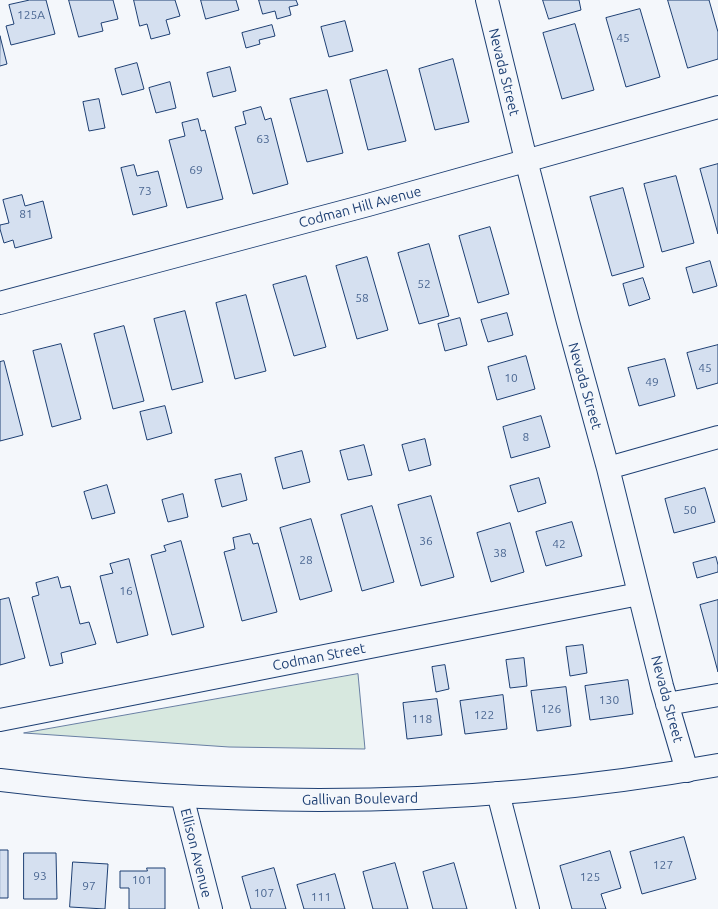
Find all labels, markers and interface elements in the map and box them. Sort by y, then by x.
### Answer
house number: 125A [17,8,45,22]
street label: Nevada Street [485,27,523,117]
house number: 45 [616,31,630,45]
house number: 63 [256,132,270,146]
house number: 69 [189,163,203,177]
street label: Codman Hill Avenue [297,183,423,231]
house number: 73 [138,184,152,198]
house number: 81 [19,207,33,221]
house number: 52 [417,277,431,291]
house number: 58 [355,291,369,305]
street label: Nevada Street [565,341,605,431]
house number: 45 [698,361,712,375]
house number: 10 [504,371,518,385]
house number: 49 [645,375,659,389]
house number: 8 [523,430,529,444]
house number: 50 [683,503,697,517]
house number: 36 [419,534,433,548]
house number: 42 [552,537,566,551]
house number: 38 [493,546,507,560]
house number: 28 [299,553,313,567]
house number: 16 [119,584,133,598]
street label: Codman Street [271,640,367,674]
street label: Nevada Street [647,654,687,744]
house number: 130 [599,693,619,707]
house number: 126 [541,702,561,716]
house number: 122 [474,708,494,722]
house number: 118 [412,712,432,726]
street label: Gallivan Boulevard [302,790,418,808]
street label: Ellison Avenue [177,807,215,899]
house number: 127 [653,858,673,872]
house number: 93 [33,869,47,883]
house number: 125 [580,870,600,884]
house number: 101 [132,873,152,887]
house number: 97 [82,879,96,893]
house number: 107 [254,886,274,900]
house number: 111 [311,890,331,904]

